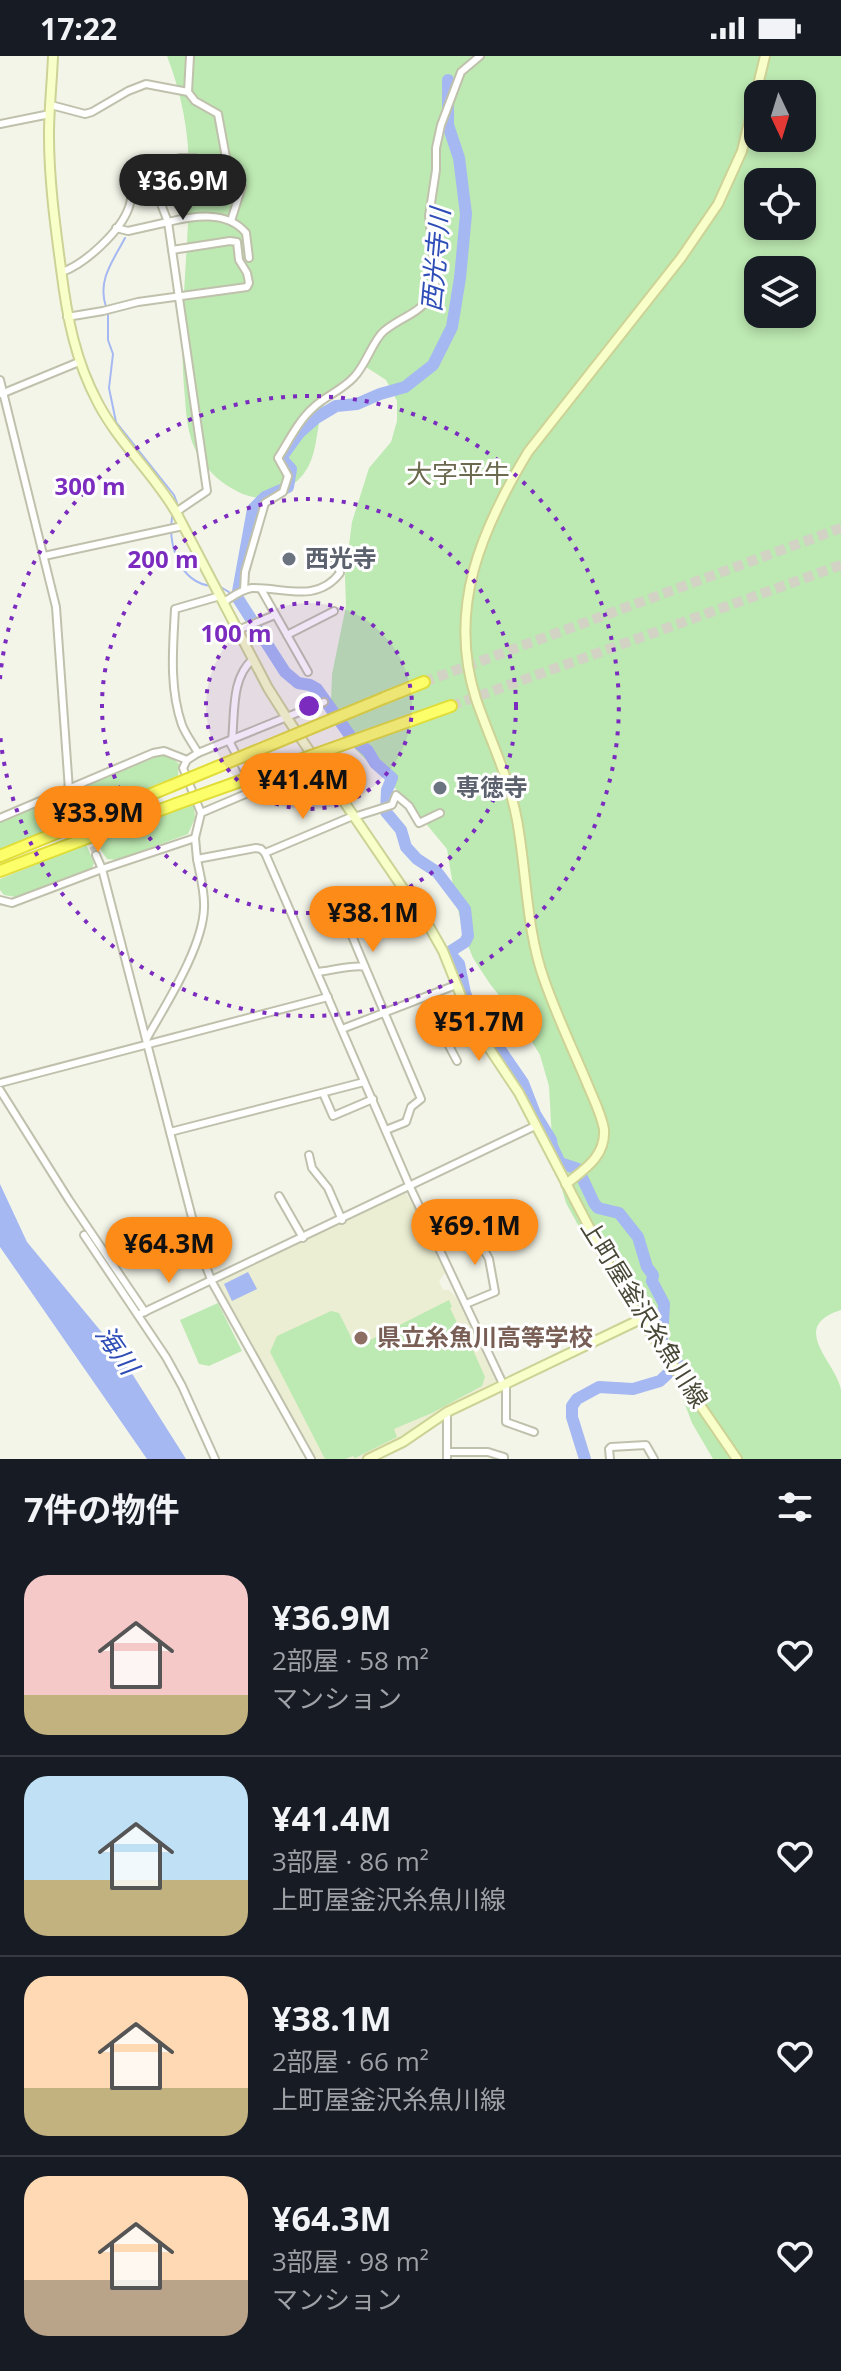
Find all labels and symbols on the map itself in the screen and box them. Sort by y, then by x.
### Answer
north arrow [744,80,816,152]
pin: ¥36.9M [118,154,248,222]
water label: 西光寺川 [413,204,458,313]
district label: 大字平牛 [406,455,510,491]
text: 300 m [55,469,125,502]
place label: 西光寺 [305,541,377,574]
text: 200 m [128,542,198,575]
marker: 西光寺 [280,550,298,568]
text: 100 m [201,616,271,649]
centre of rings [295,692,323,720]
pin: ¥41.4M [238,753,368,821]
place label: 専徳寺 [456,770,528,803]
marker: 専徳寺 [431,779,449,797]
pin: ¥33.9M [33,786,163,854]
pin: ¥38.1M [308,886,438,954]
pin: ¥51.7M [414,995,544,1063]
pin: ¥69.1M [410,1199,540,1267]
street label: 上町屋釜沢糸魚川線 [574,1213,716,1414]
pin: ¥64.3M [104,1217,234,1285]
water label: 海川 [88,1318,149,1383]
place label: 県立糸魚川高等学校 [377,1320,593,1353]
marker: 県立糸魚川高等学校 [352,1329,370,1347]

